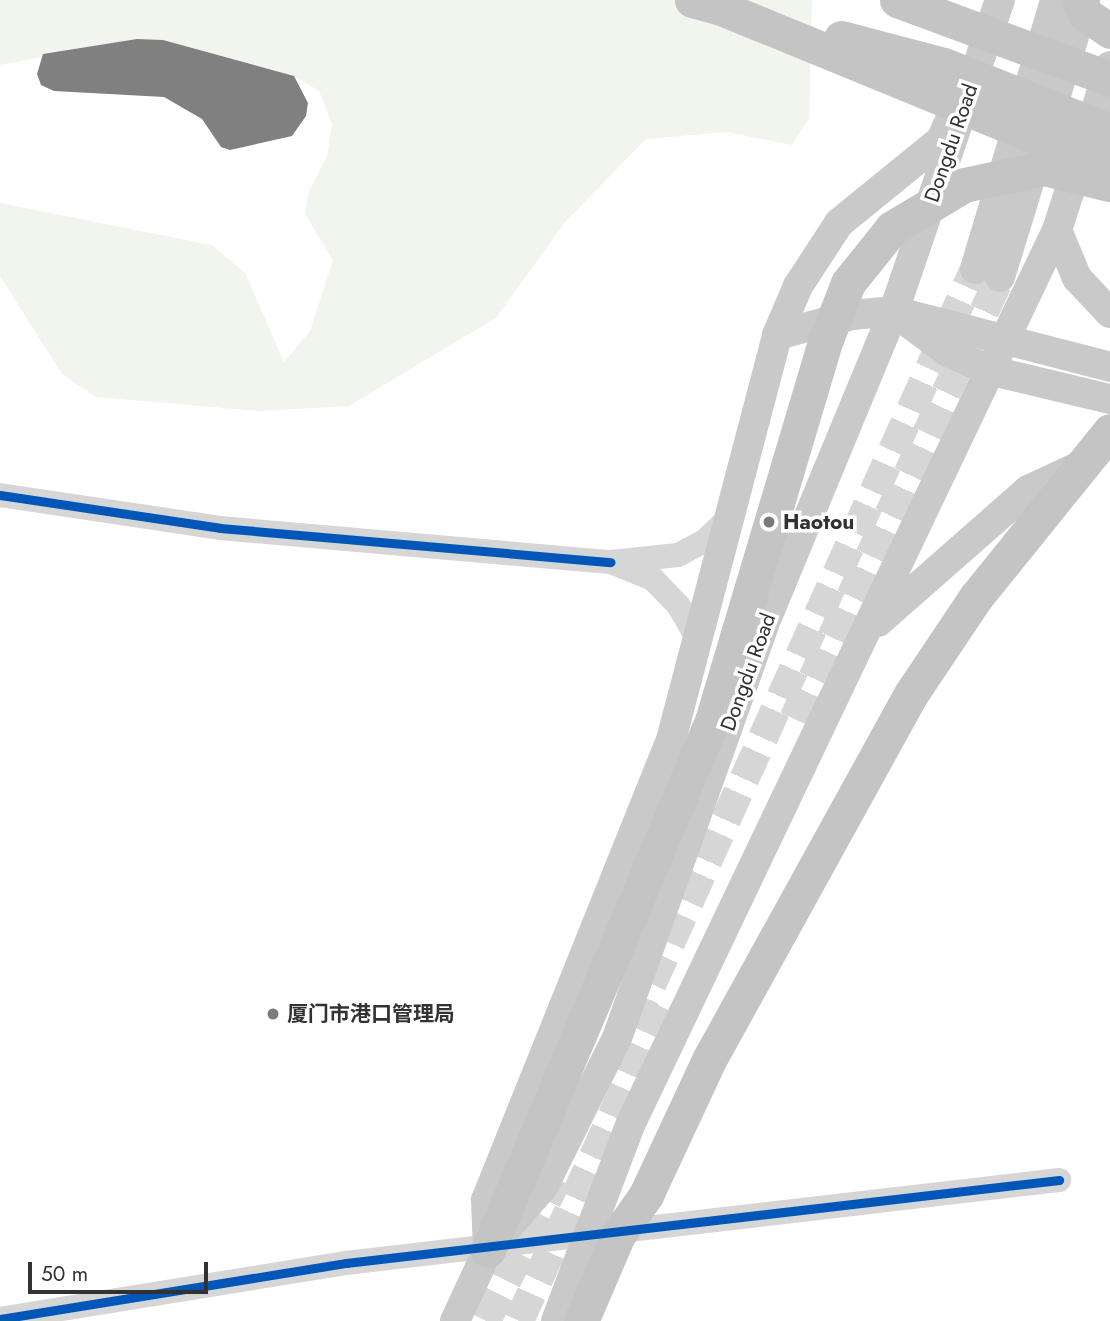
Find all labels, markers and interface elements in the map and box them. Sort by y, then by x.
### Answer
street label: Dongdu Road [919,81,983,205]
place label: Haotou [783,509,854,535]
marker: Haotou [761,514,777,530]
street label: Dongdu Road [715,610,781,734]
place label: 厦门市港口管理局 [287,1001,455,1027]
marker: 厦门市港口管理局 [265,1006,281,1022]
scale bar [32,1248,212,1292]
text: 50 m [41,1259,88,1289]

